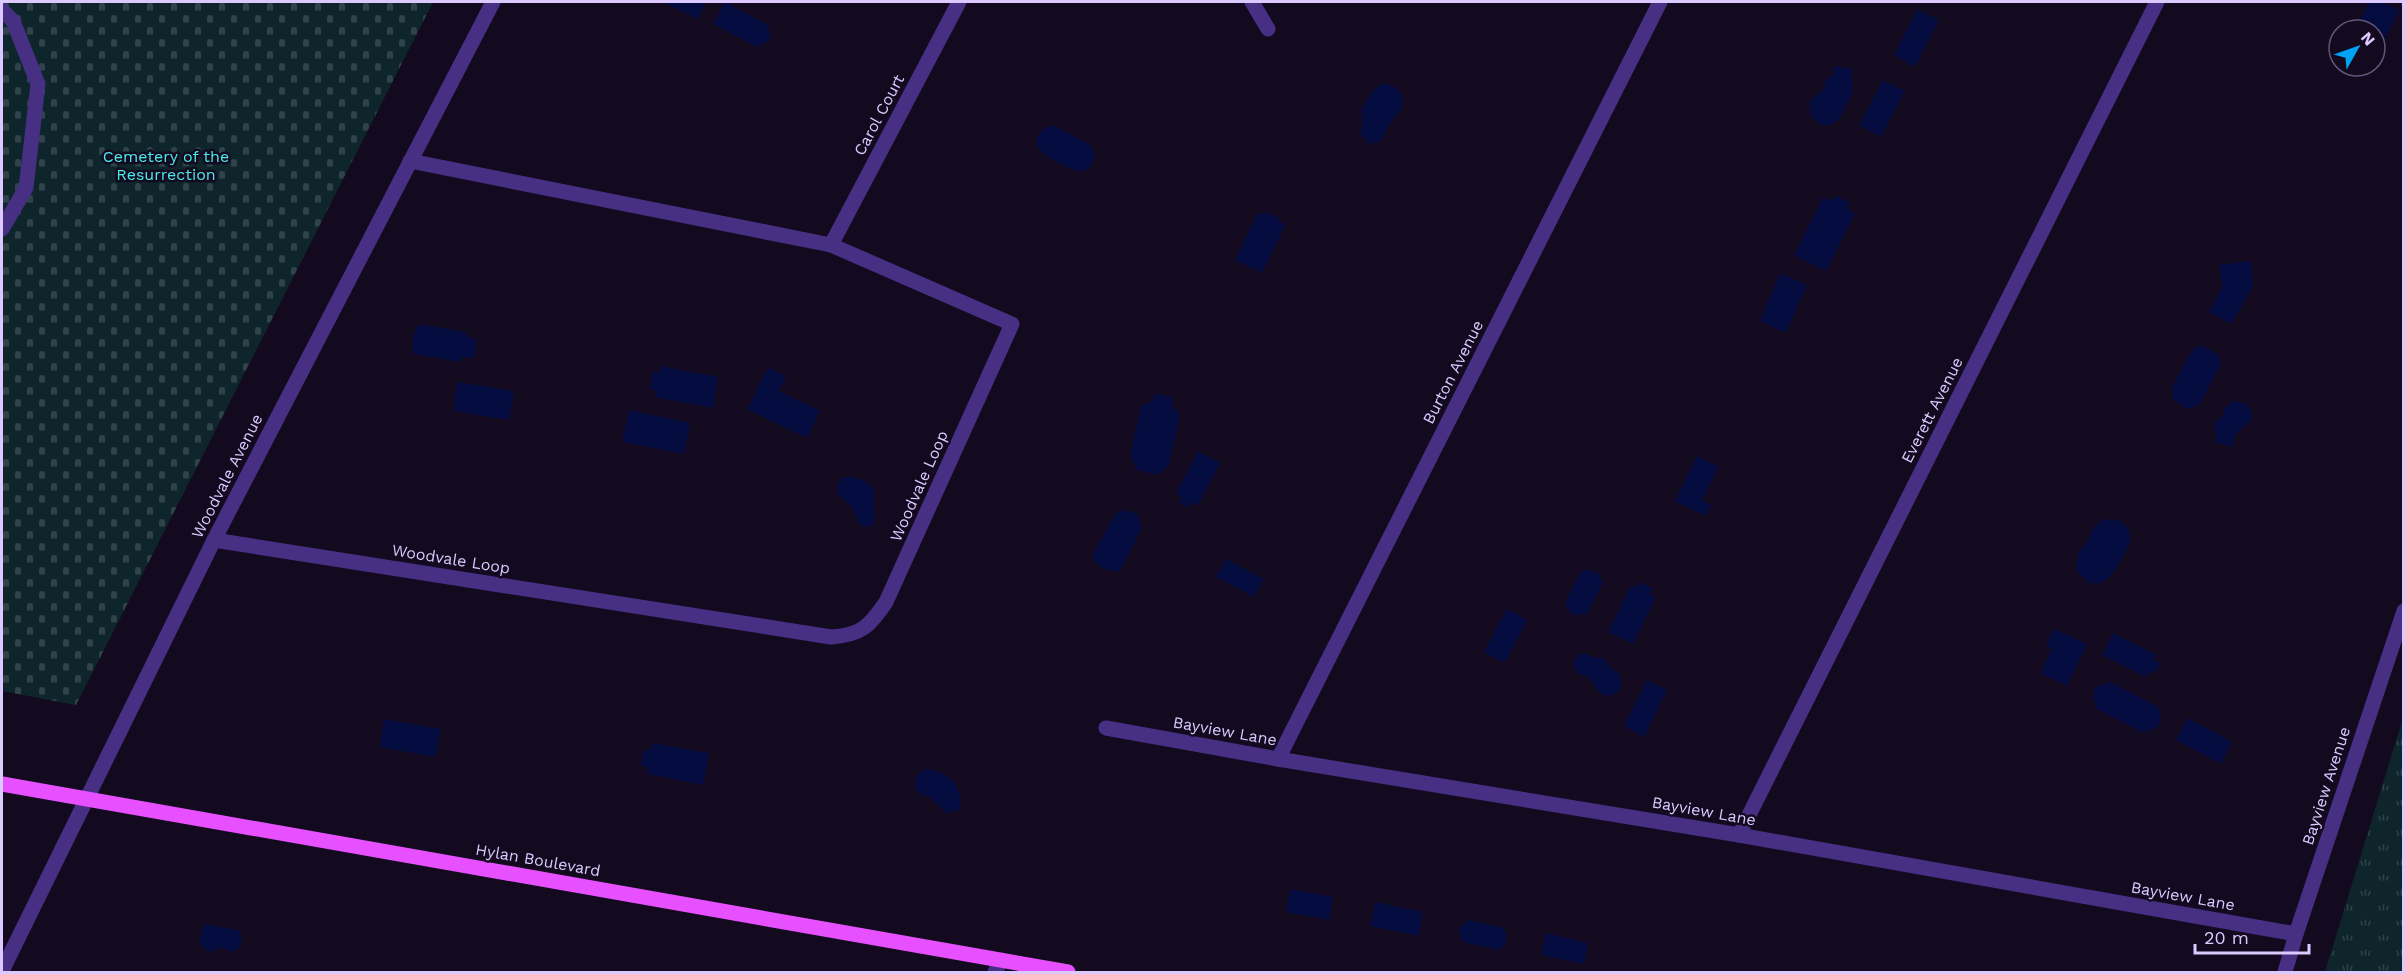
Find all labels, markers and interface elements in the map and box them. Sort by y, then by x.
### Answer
north arrow [2327,18,2387,78]
text: N [2357,28,2379,49]
street label: Carol Court [850,71,908,159]
park label: Cemetery of the Resurrection [103,147,229,184]
street label: Burton Avenue [1419,317,1487,427]
street label: Everett Avenue [1897,354,1967,466]
street label: Woodvale Avenue [187,411,267,541]
street label: Woodvale Loop [886,428,952,544]
street label: Woodvale Loop [391,540,511,578]
street label: Bayview Lane [1172,713,1278,749]
street label: Bayview Avenue [2298,724,2354,848]
street label: Bayview Lane [1651,793,1757,829]
street label: Hylan Boulevard [474,840,602,880]
street label: Bayview Lane [2130,878,2236,914]
scale bar [2195,917,2309,955]
text: 20 m [2204,927,2249,948]

